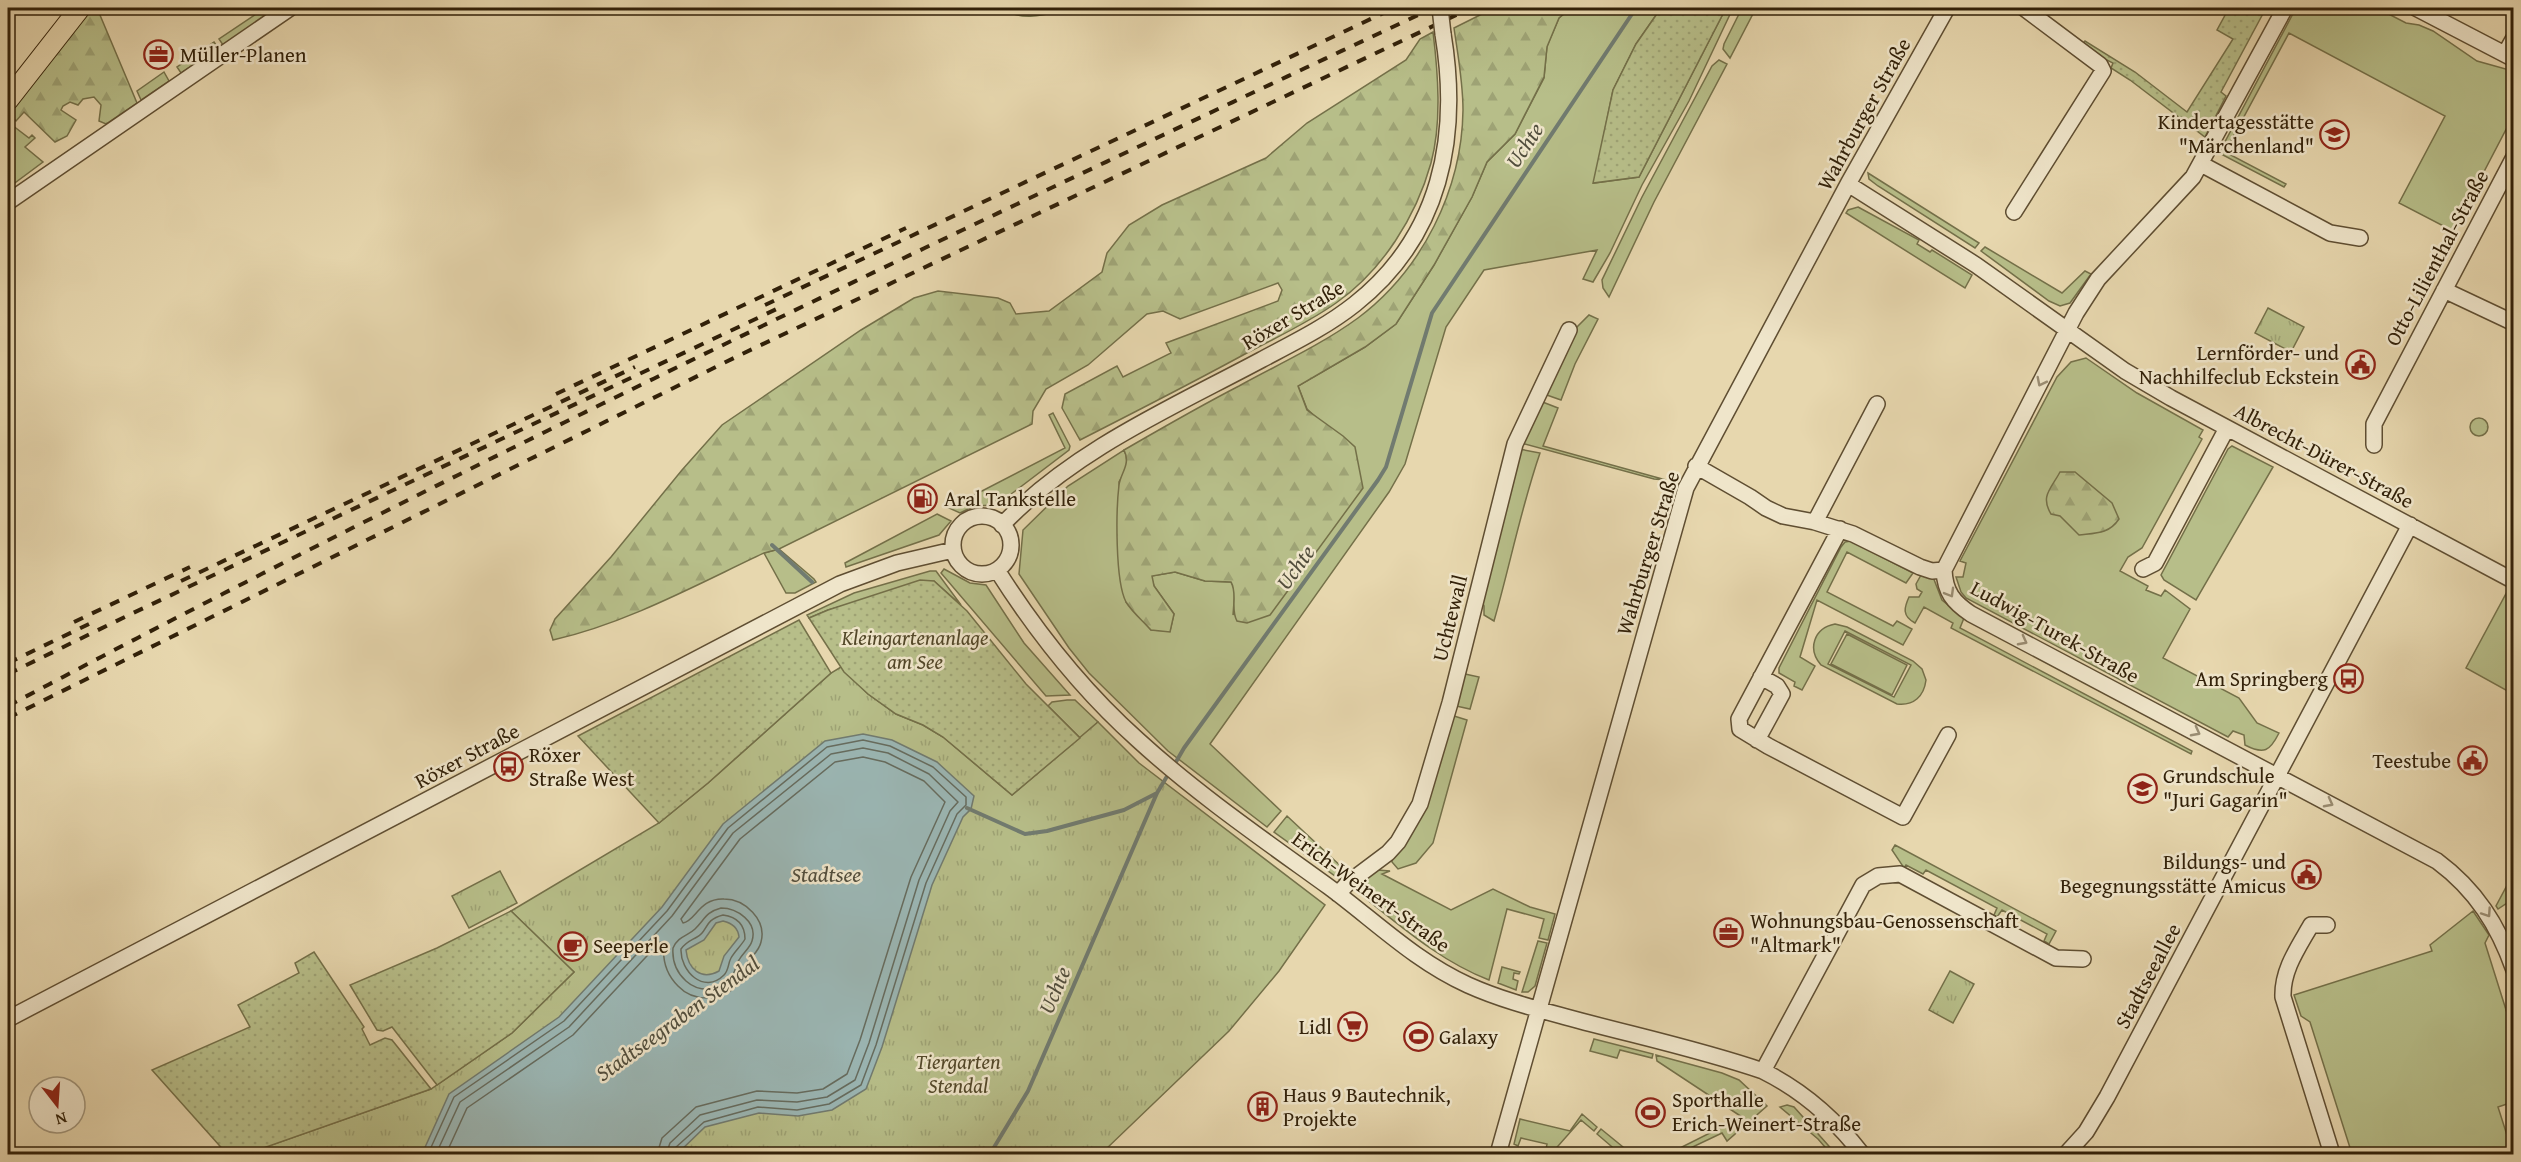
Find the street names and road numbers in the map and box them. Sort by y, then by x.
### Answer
street label: Wahrburger Straße [1809,32,1918,196]
street label: Otto-Lilienthal-Straße [2377,164,2496,351]
street label: Röxer Straße [1236,272,1350,357]
street label: Albrecht-Dürer-Straße [2229,395,2420,516]
street label: Wahrburger Straße [1608,467,1687,639]
street label: Uchtewall [1424,571,1475,664]
street label: Ludwig-Turek-Straße [1965,572,2145,691]
street label: Röxer Straße [409,715,525,796]
street label: Erich-Weinert-Straße [1286,823,1457,960]
street label: Stadtseeallee [2107,917,2188,1034]

